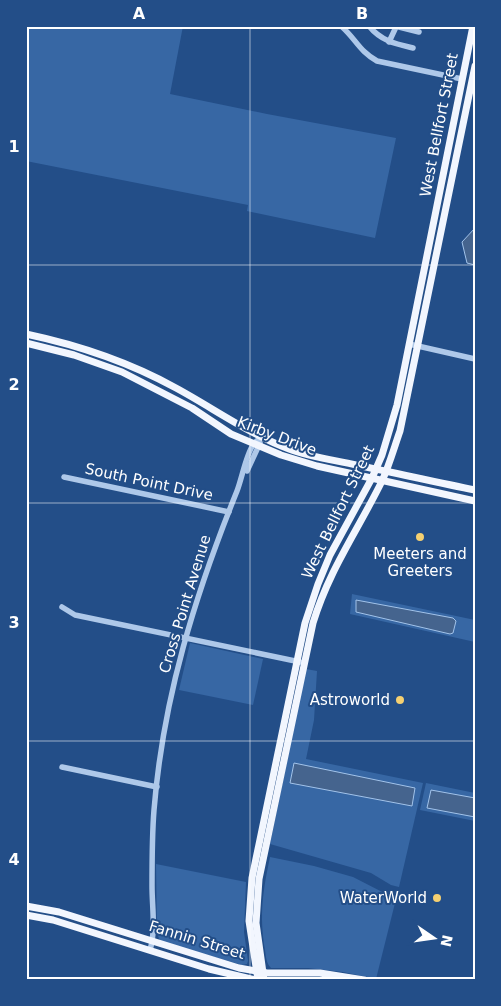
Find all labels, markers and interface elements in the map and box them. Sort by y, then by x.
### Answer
text: A [133,4,146,23]
text: B [356,4,368,23]
street label: West Bellfort Street [416,51,462,199]
text: 1 [8,137,20,156]
text: 2 [8,375,20,394]
street label: Kirby Drive [235,413,319,459]
street label: West Bellfort Street [298,442,378,582]
street label: South Point Drive [83,460,215,504]
marker: Meeters and Greeters [414,531,426,543]
street label: Cross Point Avenue [155,533,215,675]
place label: Meeters and Greeters [373,545,467,580]
text: 3 [8,613,20,632]
place label: Astroworld [310,691,390,709]
marker: Astroworld [394,694,406,706]
text: 4 [8,850,20,869]
place label: WaterWorld [340,889,427,907]
marker: WaterWorld [431,892,443,904]
north arrow [408,914,458,964]
street label: Fannin Street [147,917,247,963]
text: N [438,933,456,948]

